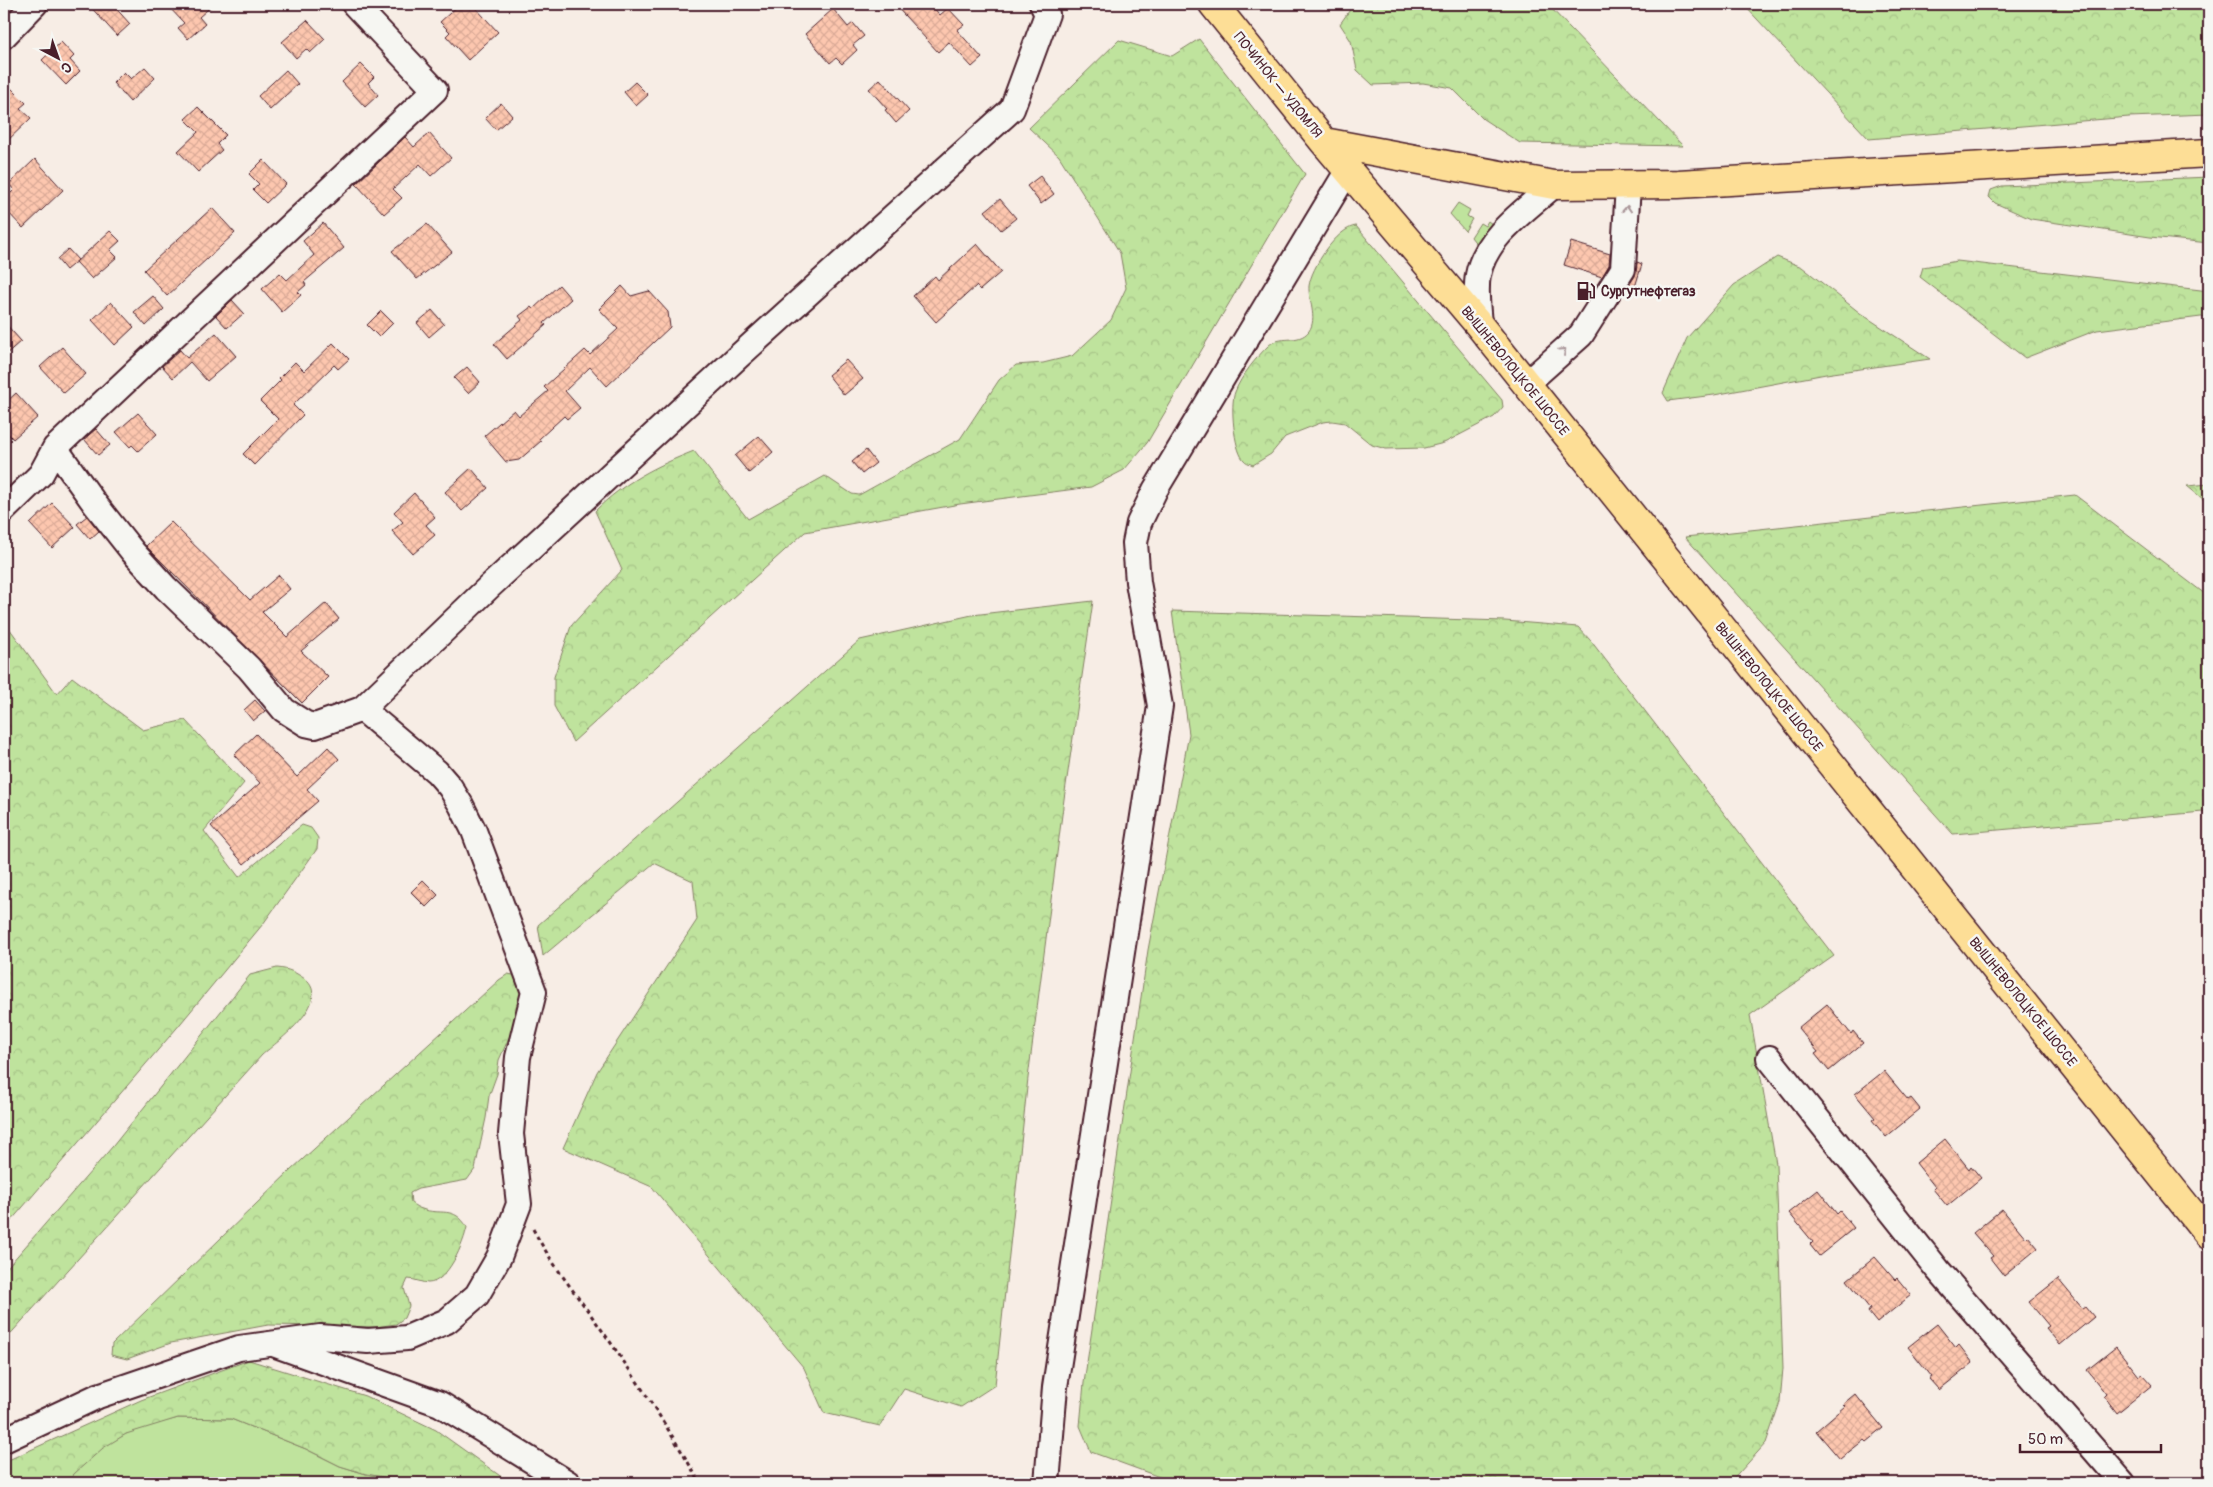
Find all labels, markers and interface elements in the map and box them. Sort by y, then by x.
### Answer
street label: ПОЧИНОК — УДОМЛЯ [1230,29,1326,141]
north arrow [32,32,82,82]
text: С [57,58,75,77]
one-way arrow [1621,205,1632,213]
fuel station icon: Сургутнефтегаз [1575,280,1597,302]
place label: Сургутнефтегаз [1601,283,1696,300]
street label: ВЫШНЕВОЛОЦКОЕ ШОССЕ [1457,303,1573,439]
one-way arrow [1557,348,1566,357]
street label: ВЫШНЕВОЛОЦКОЕ ШОССЕ [1711,619,1827,755]
street label: ВЫШНЕВОЛОЦКОЕ ШОССЕ [1965,934,2081,1070]
scale bar [2020,1422,2162,1454]
text: 50 m [2028,1430,2063,1449]

